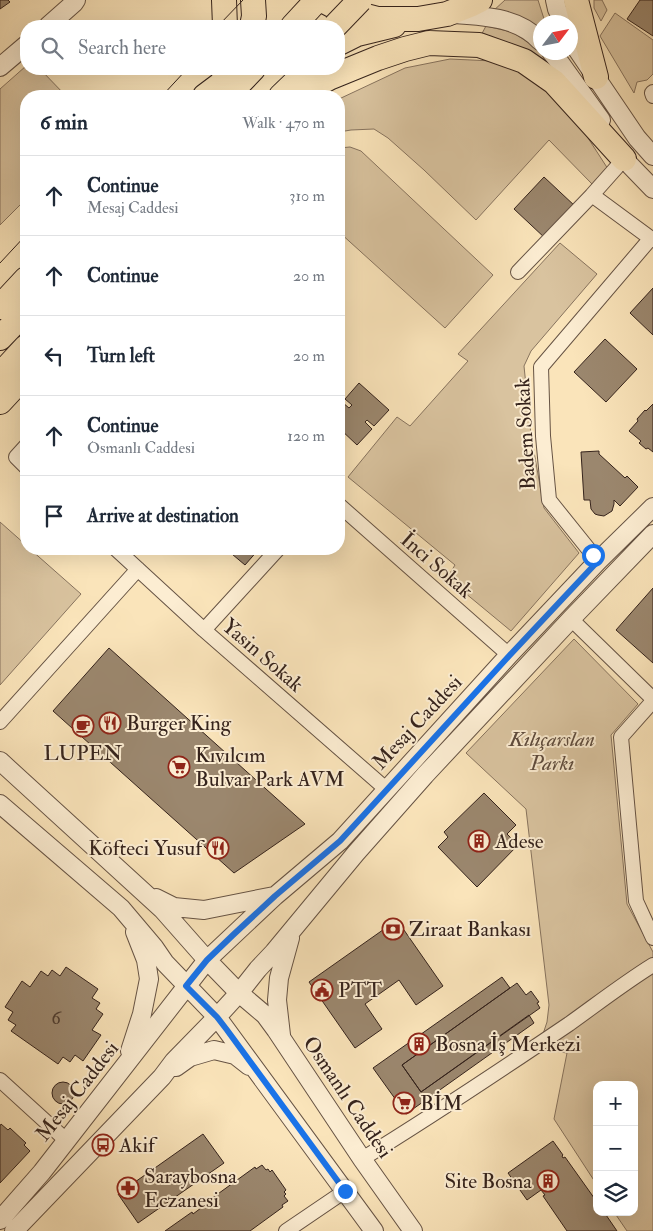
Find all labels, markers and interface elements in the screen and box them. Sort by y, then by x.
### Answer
north arrow [533,15,578,60]
search box [20,20,345,75]
icon: search [38,34,66,62]
text: Search here [78,36,166,60]
text: 6 min [40,109,88,136]
text: Walk · 470 m [242,113,325,133]
text: Continue [87,174,158,198]
icon: ahead [40,182,68,210]
text: 310 m [289,186,325,206]
text: Mesaj Caddesi [87,198,178,218]
icon: ahead [40,262,68,290]
text: Continue [87,264,158,288]
text: 20 m [293,266,325,286]
icon: left [40,342,68,370]
text: Turn left [87,344,155,368]
text: 20 m [293,346,325,366]
street label: Badem Sokak [509,377,542,491]
text: Continue [87,414,158,438]
icon: ahead [40,422,68,450]
text: 120 m [287,426,325,446]
text: Osmanlı Caddesi [87,438,195,458]
icon: arrive [40,502,68,530]
text: Arrive at destination [87,504,239,528]
street label: İnci Sokak [395,526,479,604]
route start [582,544,605,567]
street label: Yasin Sokak [216,613,309,698]
street label: Mesaj Caddesi [367,669,468,775]
place label: Burger King [126,710,232,737]
restaurant icon: Burger King [98,711,122,735]
cafe icon: LUPEN [71,714,95,738]
park label: Kılıçarslan Parkı [508,726,595,777]
place label: LUPEN [44,740,123,767]
place label: Kıvılcım Bulvar Park AVM [195,742,345,793]
supermarket icon: Kıvılcım Bulvar Park AVM [167,755,191,779]
place label: Adese [494,828,544,855]
building icon: Adese [467,829,491,853]
place label: Köfteci Yusuf [88,835,205,862]
restaurant icon: Köfteci Yusuf [206,836,230,860]
place label: Ziraat Bankası [409,916,532,943]
bank icon: Ziraat Bankası [381,917,405,941]
place label: PTT [338,977,383,1004]
public building icon: PTT [310,978,334,1002]
house number: 6 [51,1006,62,1030]
street label: Osmanlı Caddesi [297,1031,399,1164]
place label: Bosna İş Merkezi [435,1031,581,1058]
building icon: Bosna İş Merkezi [407,1032,431,1056]
street label: Mesaj Caddesi [30,1035,125,1147]
map controls [593,1081,638,1216]
button: + [593,1081,638,1126]
place label: BİM [420,1090,463,1117]
supermarket icon: BİM [392,1091,416,1115]
button: − [593,1126,638,1171]
place label: Akif [118,1132,158,1159]
bus stop icon: Akif [91,1133,115,1157]
place label: Saraybosna Eczanesi [144,1163,237,1214]
place label: Site Bosna [444,1168,532,1195]
building icon: Site Bosna [536,1169,560,1193]
button: layers [593,1171,638,1216]
pharmacy icon: Saraybosna Eczanesi [116,1176,140,1200]
route end [334,1180,357,1203]

